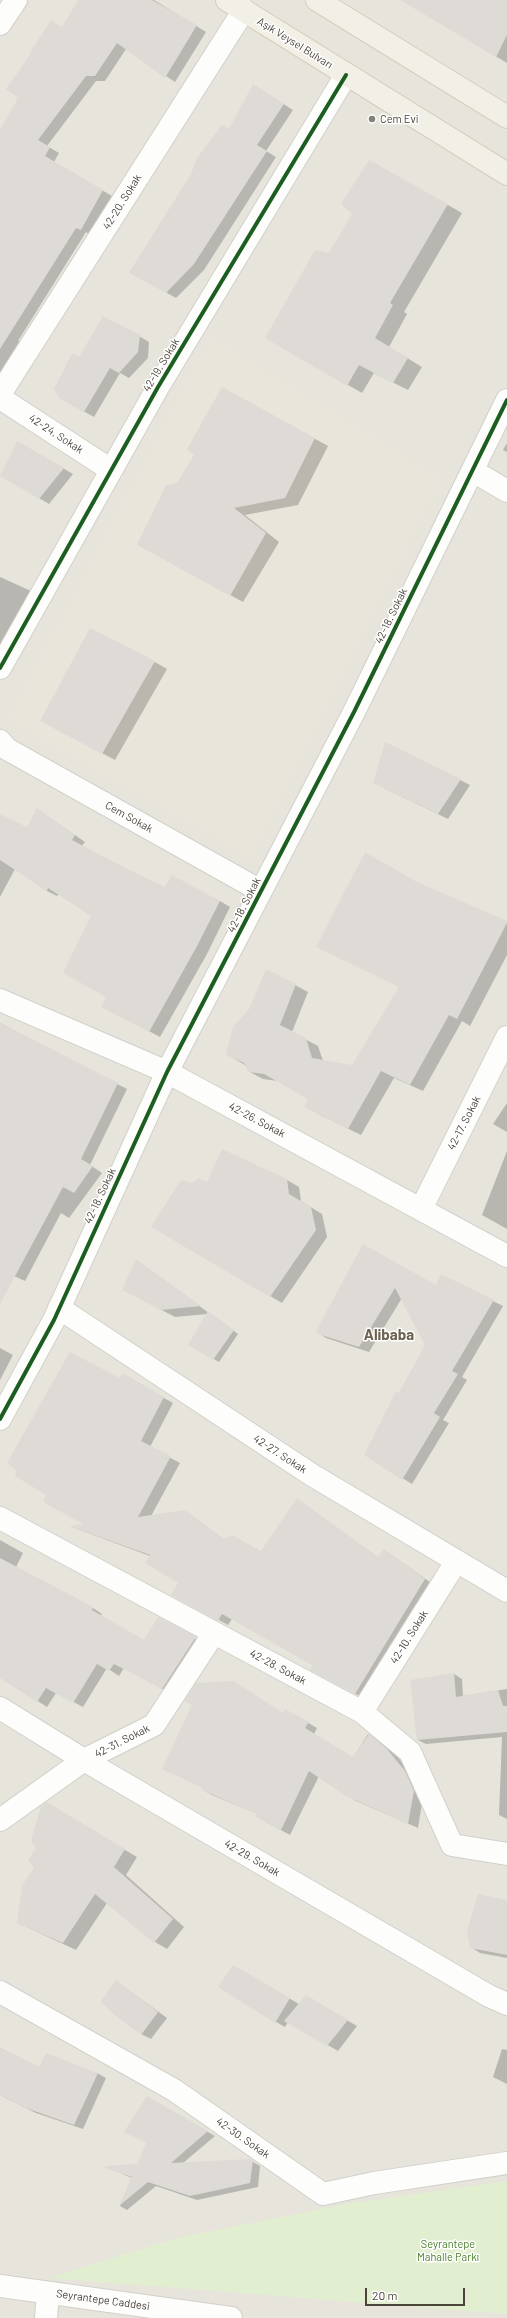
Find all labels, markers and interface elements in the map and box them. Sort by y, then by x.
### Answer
street label: Aşık Veysel Bulvarı [255,14,335,72]
place label: Cem Evi [380,112,419,126]
marker: Cem Evi [367,114,377,124]
street label: 42-20. Sokak [100,172,144,232]
street label: 42-19. Sokak [140,336,182,394]
street label: 42-24. Sokak [26,411,86,457]
street label: 42-18. Sokak [372,586,410,646]
street label: Cem Sokak [103,798,155,836]
street label: 42-18. Sokak [224,875,264,935]
street label: 42-17. Sokak [445,1094,483,1152]
street label: 42-26. Sokak [226,1100,288,1140]
street label: 42-18. Sokak [81,1166,119,1226]
district label: Alibaba [364,1326,414,1344]
street label: 42-27. Sokak [251,1432,309,1476]
street label: 42-10. Sokak [387,1608,431,1666]
street label: 42-28. Sokak [247,1647,309,1687]
street label: 42-31. Sokak [92,1722,152,1760]
street label: 42-29. Sokak [222,1837,282,1879]
street label: 42-30. Sokak [214,2115,272,2161]
park label: Seyrantepe Mahalle Parkı [417,2237,479,2263]
scale bar [367,2280,467,2306]
street label: Seyrantepe Caddesi [55,2287,151,2313]
text: 20 m [372,2288,398,2302]

